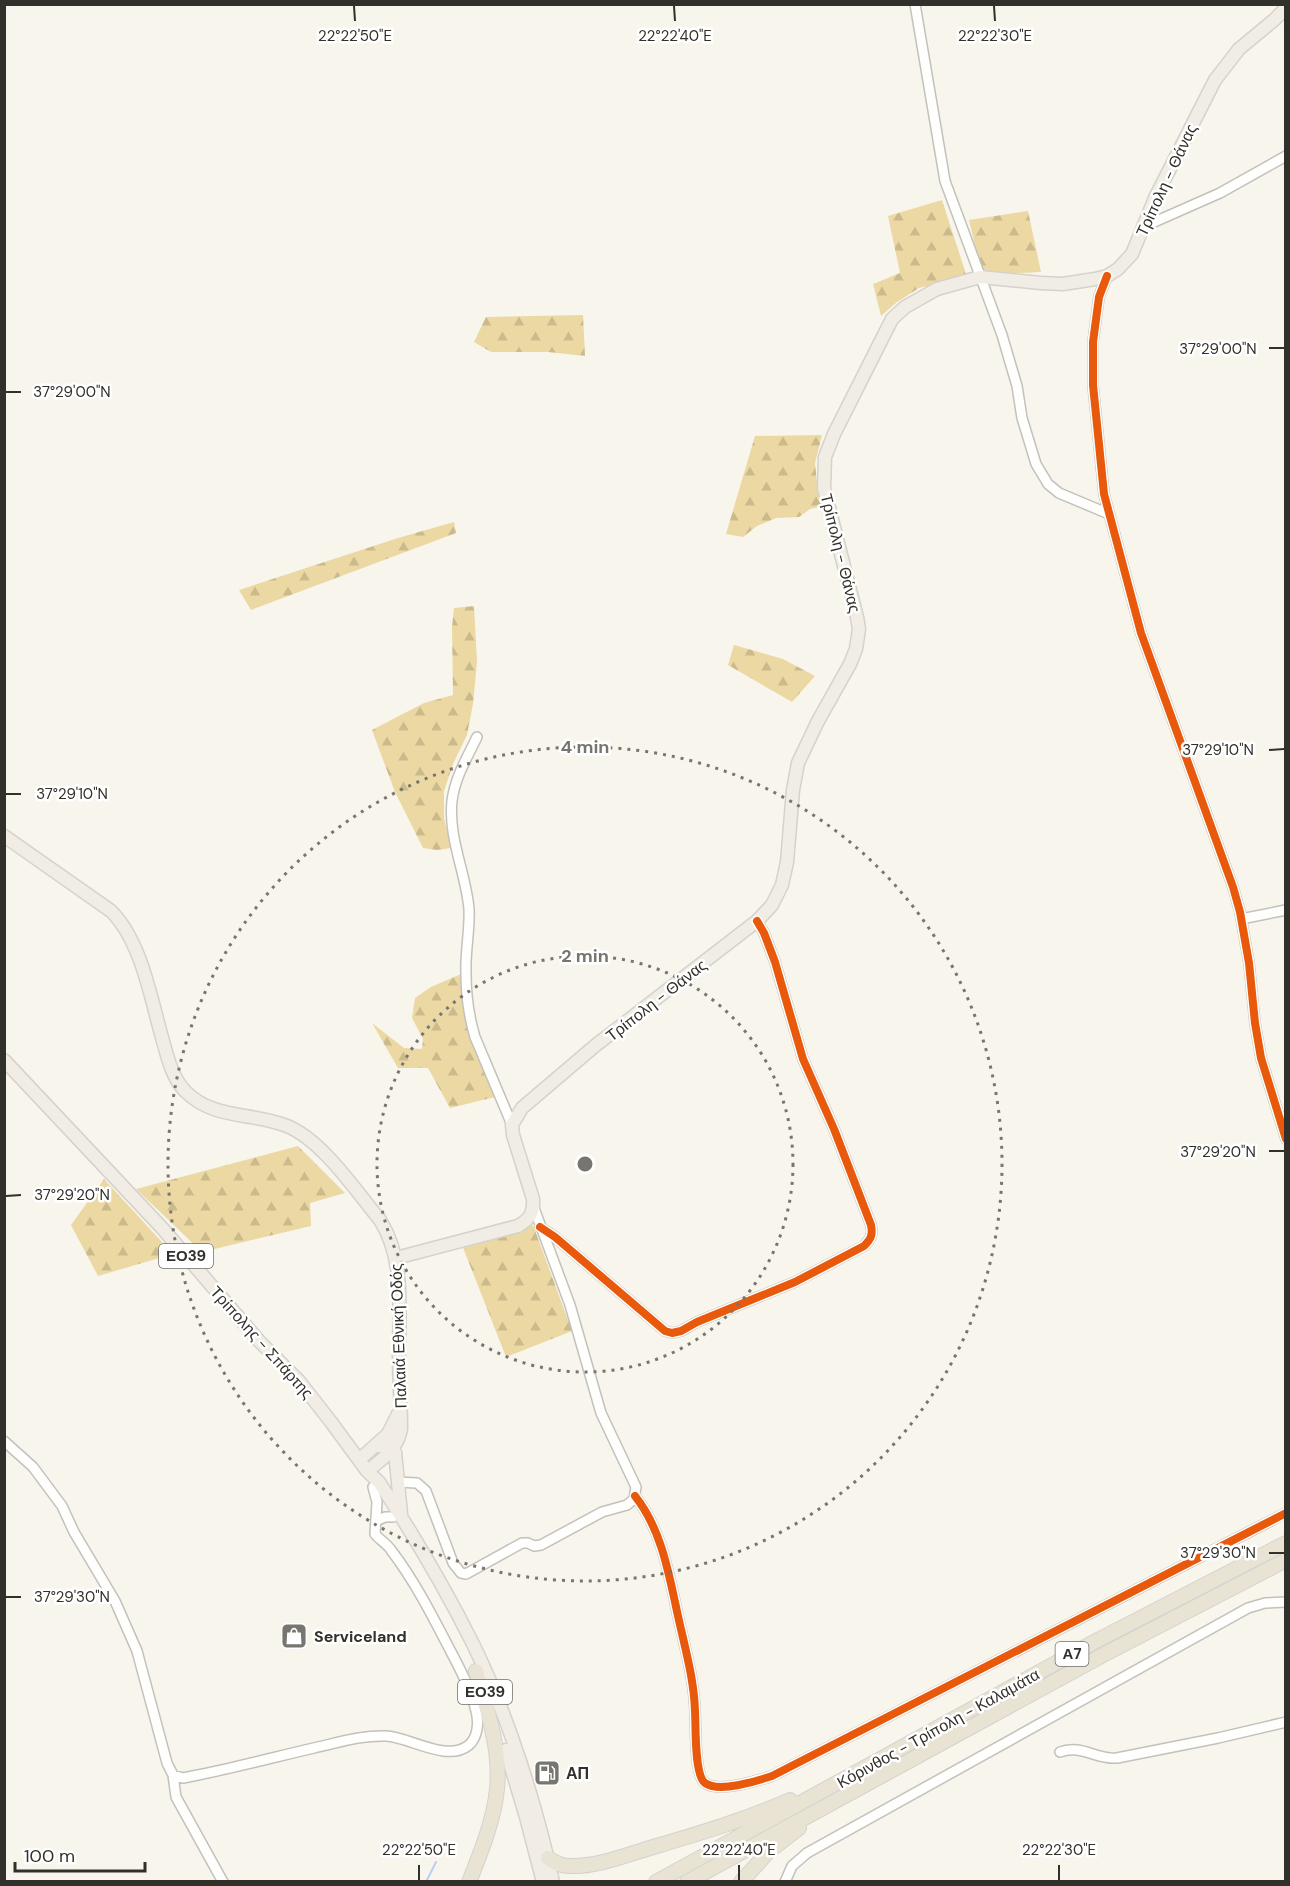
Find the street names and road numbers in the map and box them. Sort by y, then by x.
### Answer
street label: Τρίπολη - Θάνας [1131,120,1202,240]
street label: Τρίπολη - Θάνας [816,491,866,615]
street label: Τρίπολη - Θάνας [602,954,711,1046]
road number: ΕΟ39 [159,1244,213,1268]
street label: Παλαιά Εθνική Οδός [385,1263,412,1409]
street label: Τρίπολης - Σπάρτης [206,1282,318,1403]
road number: Α7 [1056,1642,1088,1666]
street label: Κόρινθος - Τρίπολη - Καλαμάτα [833,1664,1043,1793]
road number: ΕΟ39 [458,1680,512,1704]

